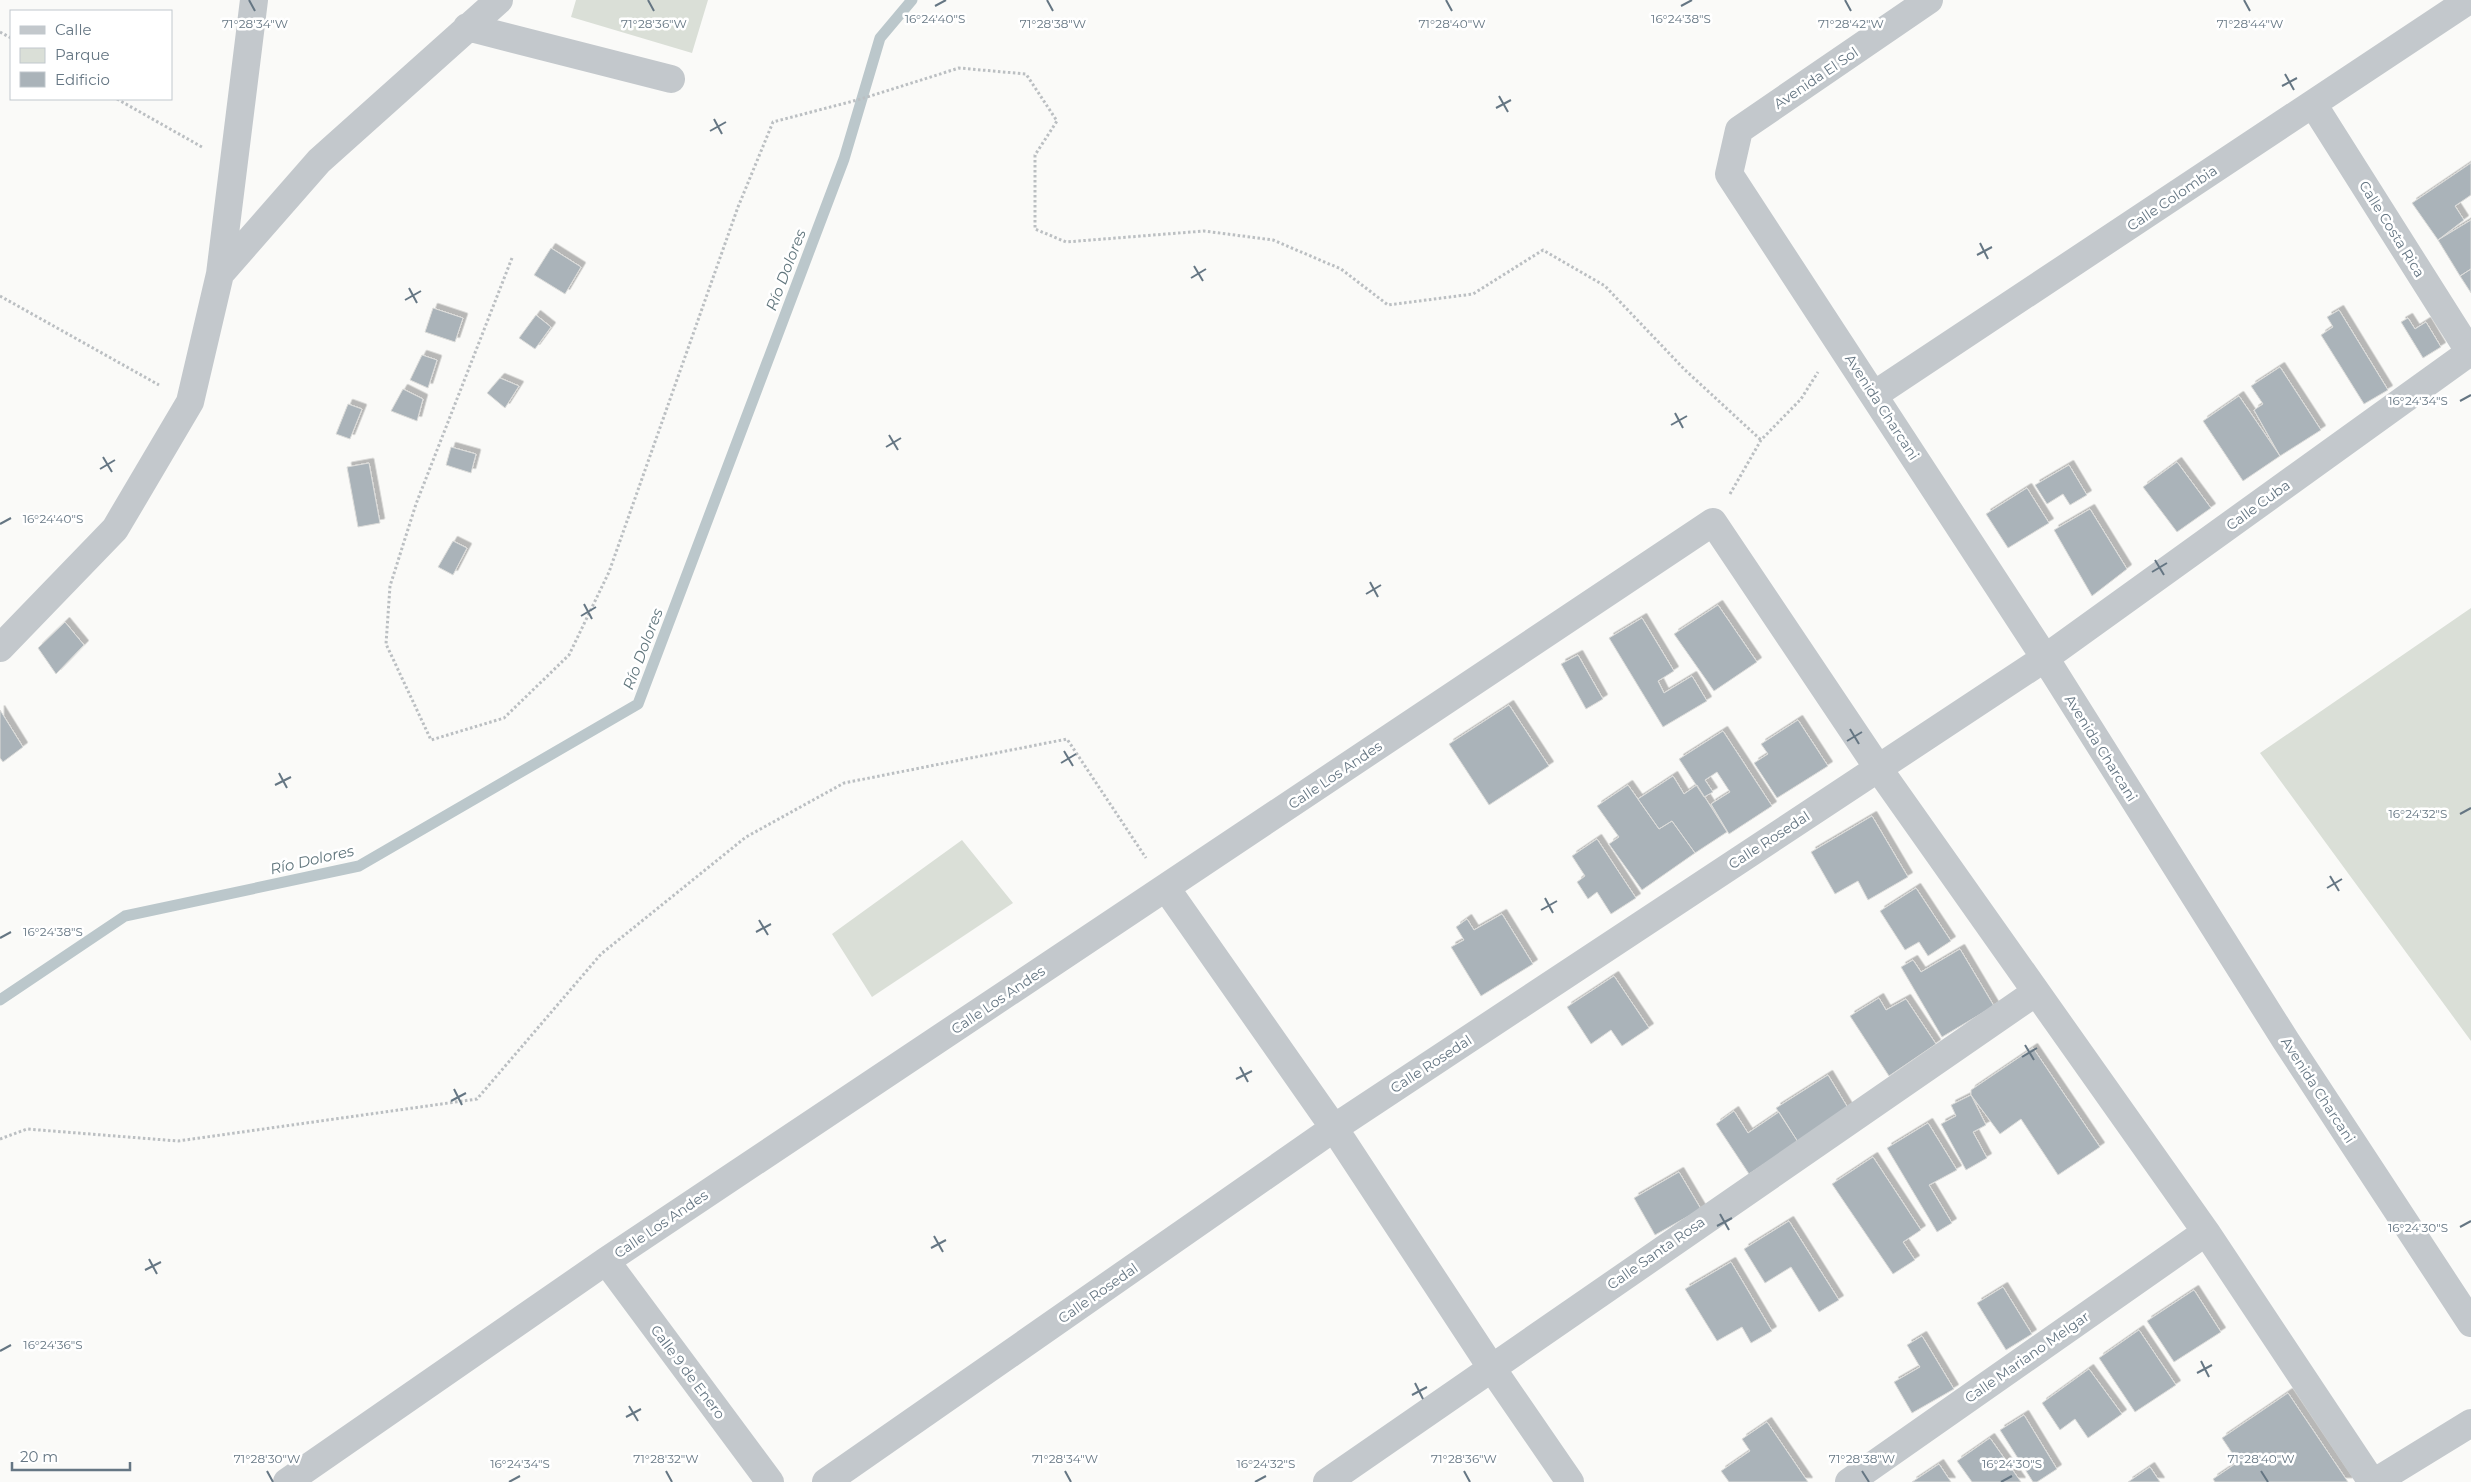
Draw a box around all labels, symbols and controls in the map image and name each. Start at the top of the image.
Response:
legend [10,10,172,100]
text: 16°24'40"S [905,11,965,26]
text: 16°24'38"S [1651,11,1711,26]
text: 71°28'34"W [222,16,288,31]
text: 71°28'36"W [621,16,687,31]
text: 71°28'38"W [1020,16,1086,31]
text: 71°28'40"W [1418,16,1486,31]
text: 71°28'42"W [1818,16,1884,31]
text: 71°28'44"W [2217,16,2283,31]
text: Calle [55,20,92,39]
street label: Avenida El Sol [1770,43,1862,113]
text: Parque [55,45,110,64]
text: Edificio [55,70,110,89]
street label: Calle Colombia [2123,161,2221,235]
street label: Calle Costa Rica [2355,177,2429,281]
water label: Río Dolores [761,226,810,313]
street label: Avenida Charcani [1841,351,1923,463]
text: 16°24'34"S [2388,393,2448,408]
street label: Calle Cuba [2223,476,2293,534]
text: 16°24'40"S [23,511,83,526]
water label: Río Dolores [618,605,667,692]
street label: Avenida Charcani [2061,691,2141,805]
street label: Calle Los Andes [1285,737,1386,813]
text: 16°24'32"S [2389,806,2447,821]
street label: Calle Rosedal [1725,807,1813,873]
water label: Río Dolores [268,840,356,878]
text: 16°24'38"S [23,924,83,939]
street label: Calle Los Andes [948,962,1049,1038]
street label: Calle Rosedal [1387,1031,1475,1097]
street label: Avenida Charcani [2277,1034,2359,1146]
street label: Calle Los Andes [611,1186,712,1262]
street label: Calle Santa Rosa [1604,1213,1708,1293]
text: 16°24'30"S [2388,1220,2448,1235]
street label: Calle Rosedal [1055,1259,1141,1327]
street label: Calle Mariano Melgar [1961,1307,2093,1407]
street label: Calle 9 de Enero [647,1321,729,1423]
text: 16°24'36"S [23,1337,83,1352]
scale bar [12,1440,130,1472]
text: 20 m [20,1447,58,1466]
text: 71°28'30"W [234,1451,300,1466]
text: 71°28'32"W [633,1451,699,1466]
text: 71°28'34"W [1032,1451,1098,1466]
text: 71°28'36"W [1431,1451,1497,1466]
text: 71°28'38"W [1829,1451,1895,1466]
text: 71°28'40"W [2227,1451,2295,1466]
text: 16°24'34"S [490,1456,550,1471]
text: 16°24'32"S [1237,1456,1295,1471]
text: 16°24'30"S [1982,1456,2042,1471]

